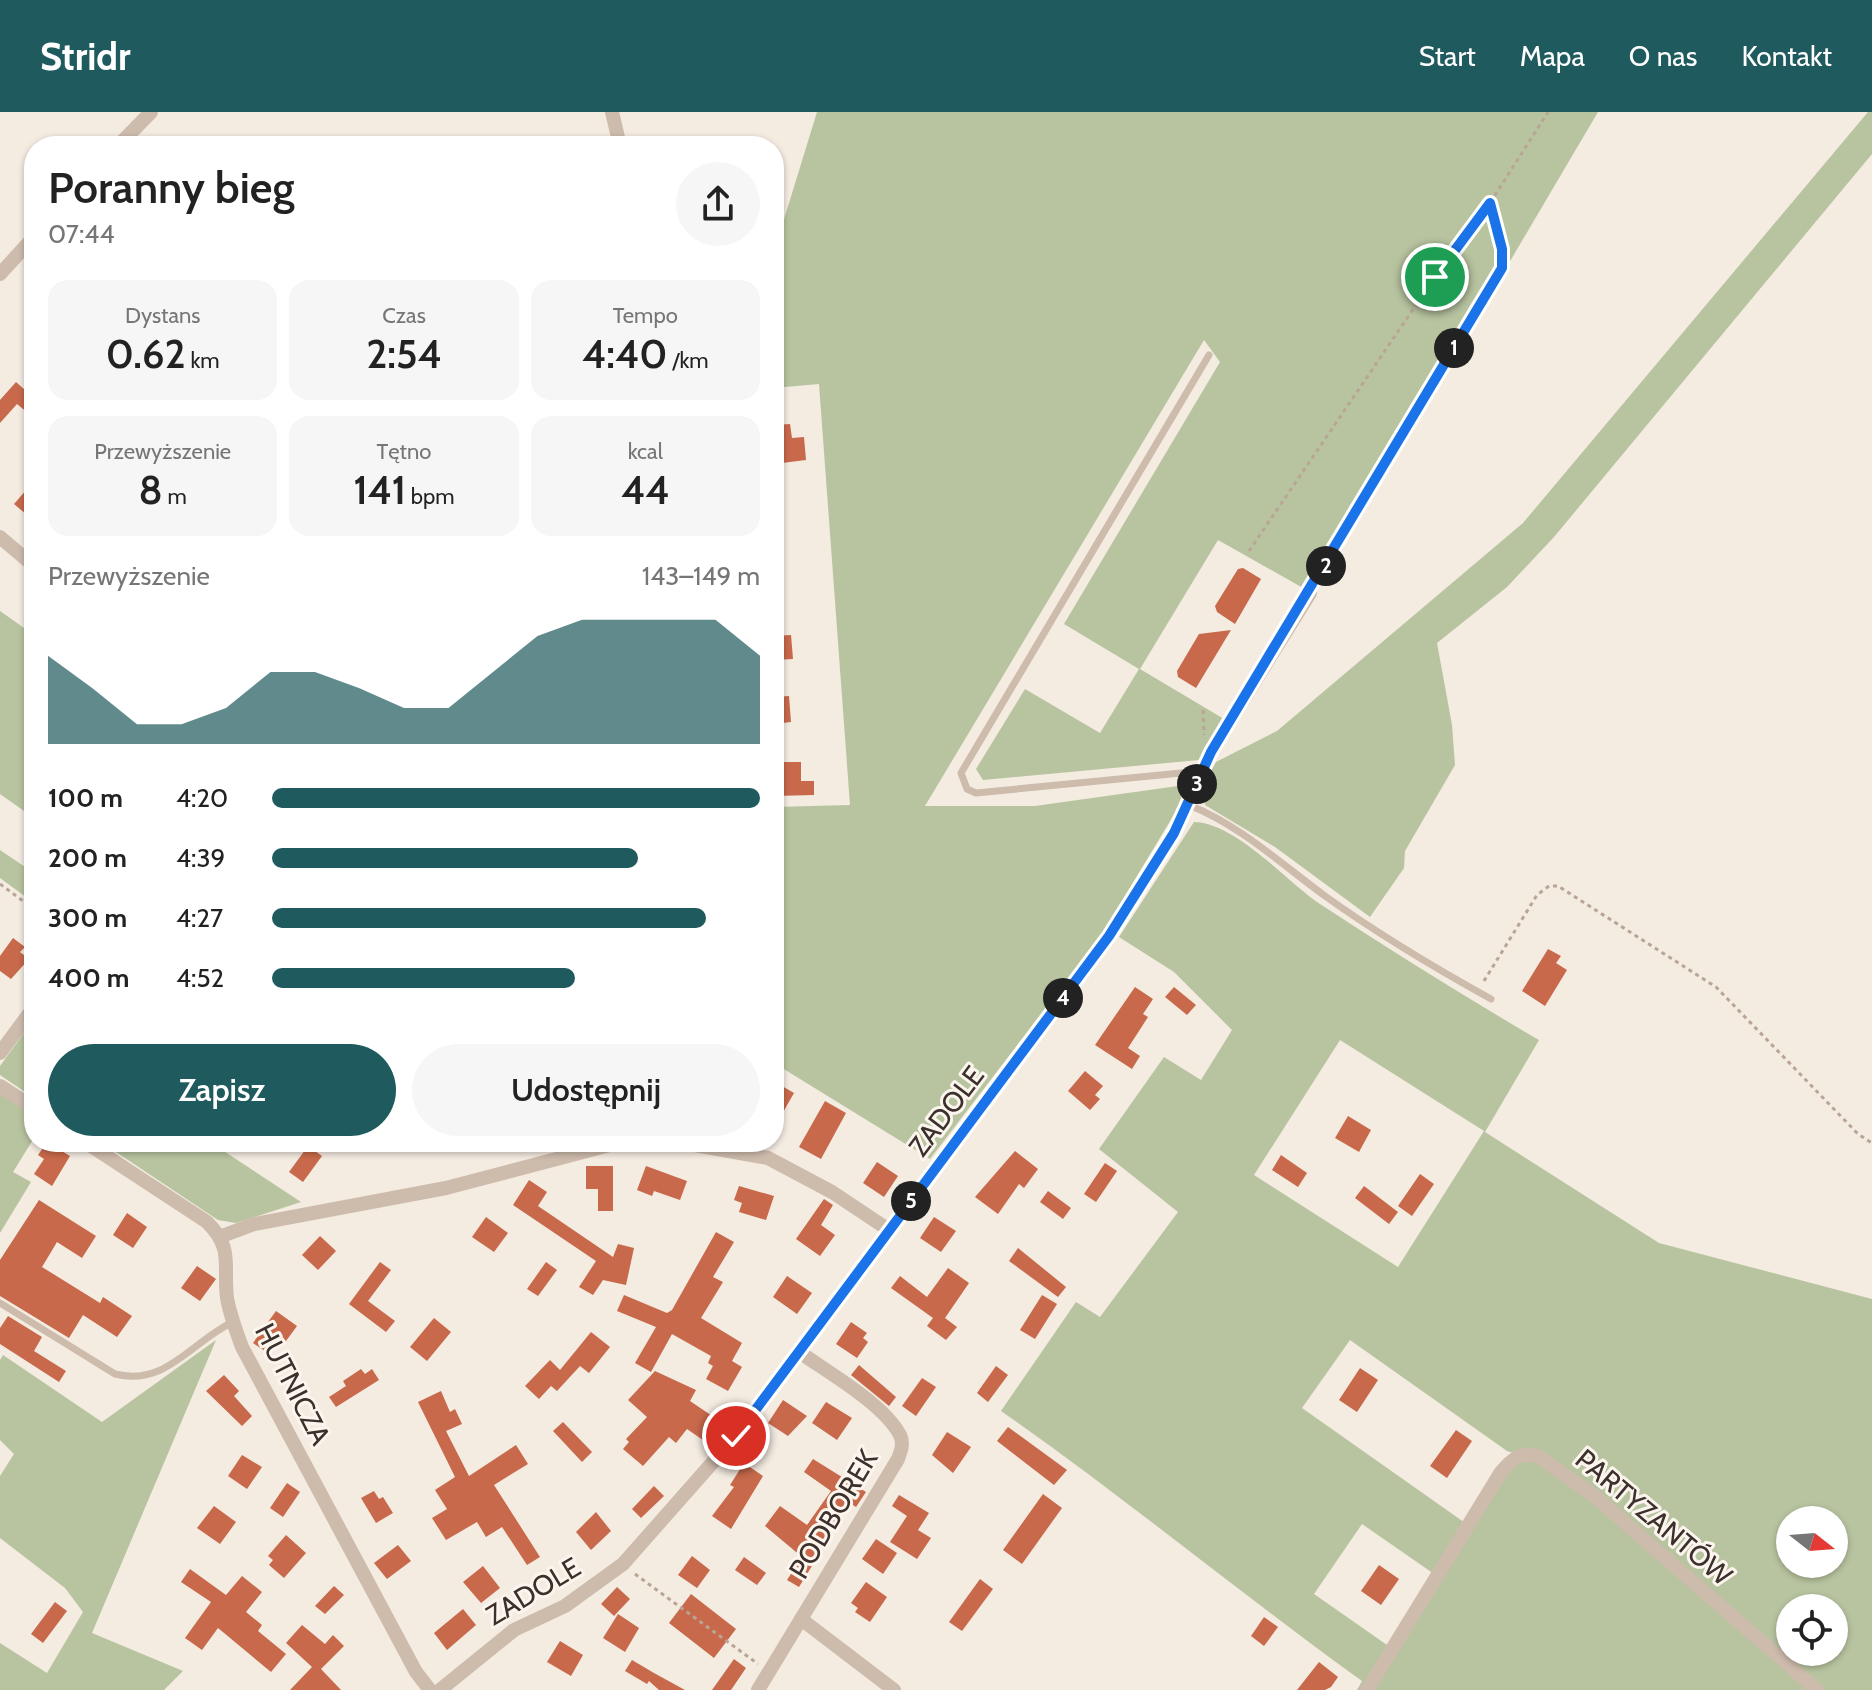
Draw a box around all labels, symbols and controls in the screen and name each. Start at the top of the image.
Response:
text: Stridr [40,33,131,80]
text: Start [1419,39,1476,73]
text: Mapa [1520,39,1585,73]
text: O nas [1629,39,1697,73]
text: Kontakt [1741,39,1832,73]
text: Poranny bieg [48,161,294,214]
button: share [676,162,760,246]
text: 07:44 [48,218,114,250]
pin [1401,243,1469,311]
icon: arrive [1413,255,1457,299]
text: Dystans [125,302,200,329]
text: Czas [382,302,426,329]
text: Tempo [613,302,678,329]
pin: 1 [1434,328,1474,368]
text: 0.62 [106,329,186,378]
text: 2:54 [366,329,442,378]
text: 4:40 [582,329,667,378]
text: 1 [1450,334,1458,361]
text: km [186,347,220,374]
text: /km [667,347,709,374]
text: Przewyższenie [94,438,231,465]
text: Tętno [377,438,431,465]
text: kcal [628,438,663,465]
text: 8 [138,465,163,514]
text: 141 [353,465,406,514]
text: 44 [621,465,670,514]
text: m [163,483,187,510]
text: bpm [406,483,455,510]
pin: 2 [1306,546,1346,586]
text: 2 [1320,552,1332,579]
text: Przewyższenie [48,560,210,592]
text: 143–149 m [642,560,760,592]
pin: 3 [1177,764,1217,804]
text: 3 [1191,770,1203,797]
text: 100 m [48,782,123,814]
text: 4:20 [176,782,228,814]
text: 200 m [48,842,127,874]
text: 4:39 [176,842,225,874]
text: 300 m [48,902,127,934]
text: 4:27 [176,902,223,934]
text: 400 m [48,962,129,994]
text: 4:52 [176,962,224,994]
pin: 4 [1043,978,1083,1018]
text: 4 [1056,984,1070,1011]
button: Zapisz [48,1044,396,1136]
button: Udostępnij [412,1044,760,1136]
street label: ZADOLE [901,1059,991,1163]
pin: 5 [891,1181,931,1221]
text: 5 [905,1187,917,1214]
street label: HUTNICZA [248,1318,338,1451]
pin [702,1402,770,1470]
icon: check [714,1414,758,1458]
street label: PARTYZANTÓW [1569,1442,1740,1593]
street label: PODBOREK [781,1443,885,1585]
north arrow [1776,1506,1848,1578]
map controls [1776,1506,1848,1666]
street label: ZADOLE [480,1550,586,1632]
button: locate [1776,1594,1848,1666]

